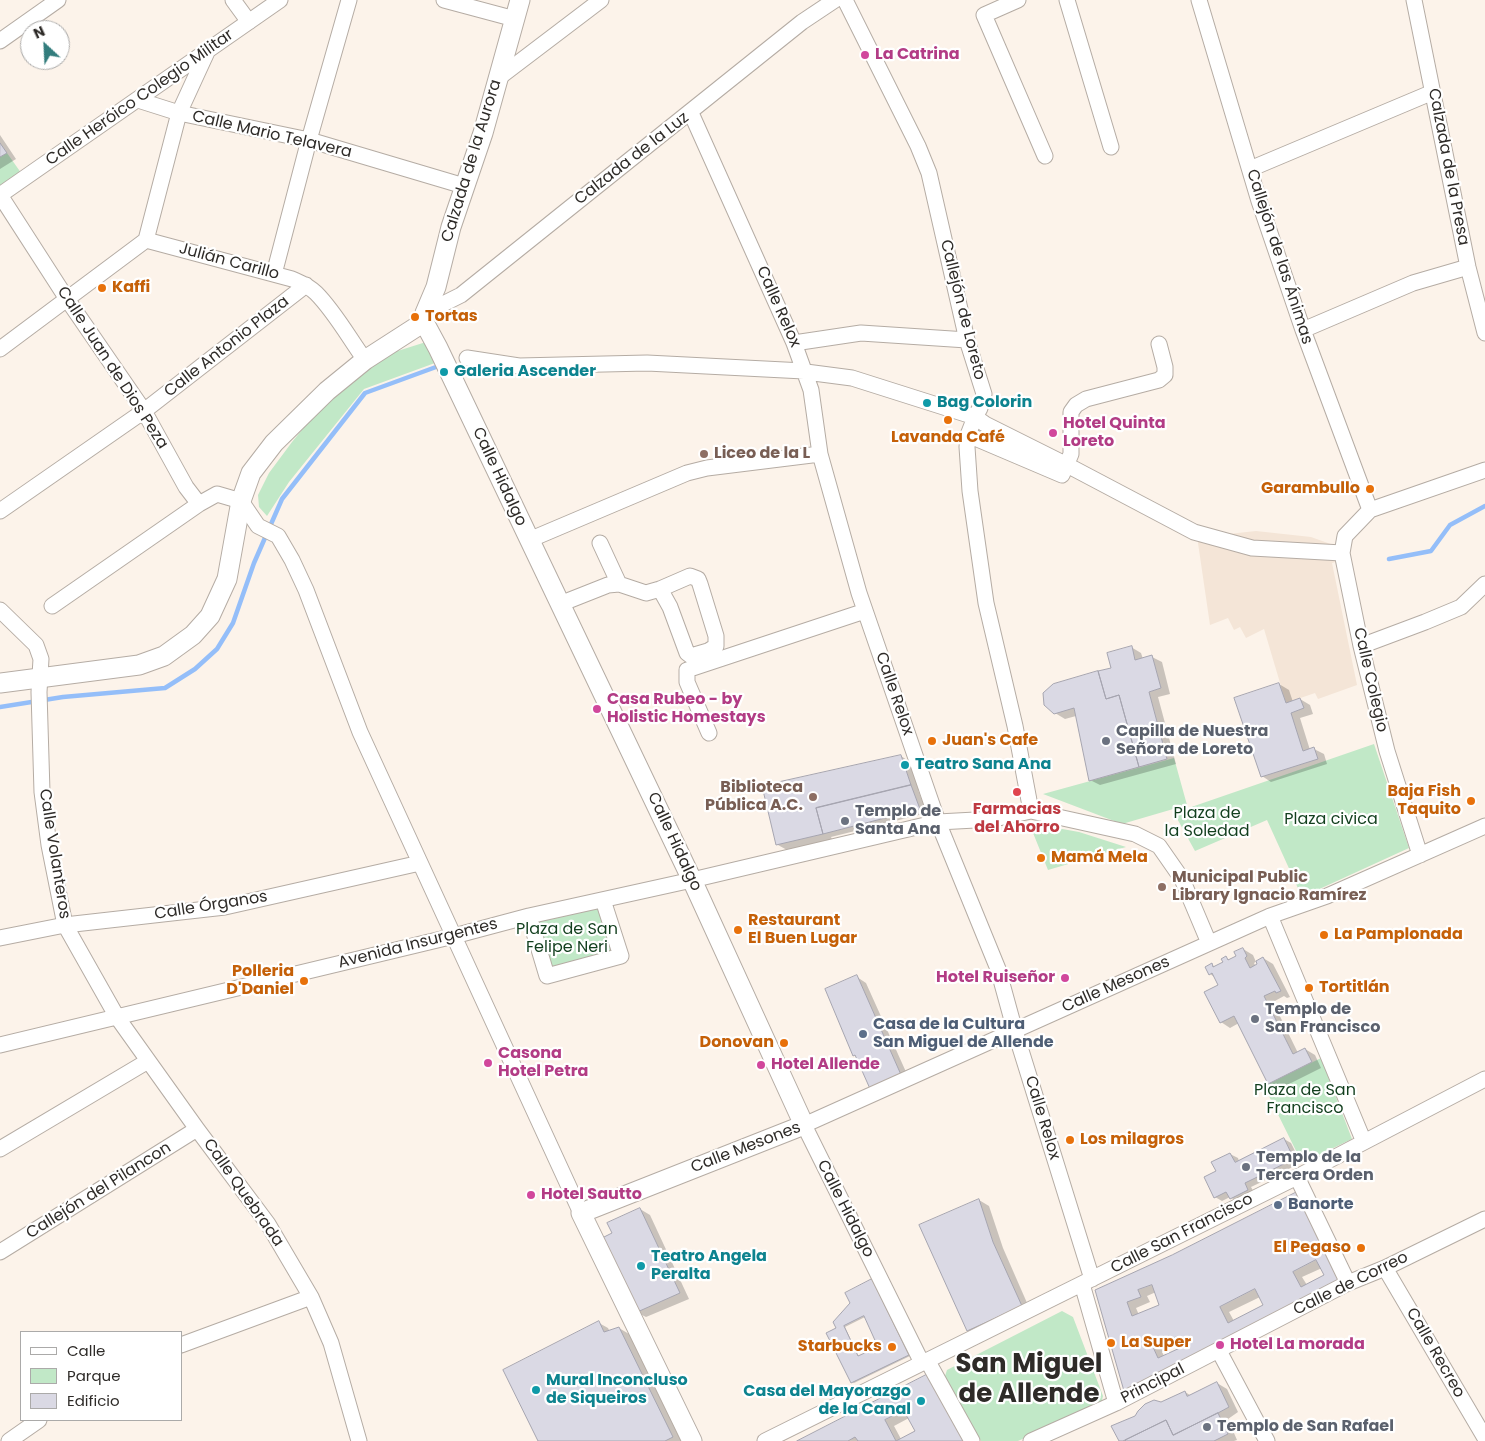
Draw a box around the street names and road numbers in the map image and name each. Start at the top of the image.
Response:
street label: Calle Heróico Colegio Militar [43,26,237,170]
street label: Calzada de la Aurora [438,77,506,245]
street label: Calzada de la Presa [1423,87,1473,247]
street label: Calle Mario Telavera [190,107,354,163]
street label: Calzada de la Luz [571,108,693,210]
street label: Callejón de las Ánimas [1242,167,1316,347]
street label: Callejón de Loreto [935,238,989,382]
street label: Julián Carillo [177,239,281,285]
street label: Calle Relox [752,263,804,351]
street label: Calle Juan de Dios Peza [52,283,172,453]
street label: Calle Antonio Plaza [161,292,293,402]
street label: Calle Hidalgo [468,425,530,529]
street label: Calle Colegio [1349,626,1391,734]
street label: Calle Relox [871,650,917,738]
street label: Calle Volanteros [34,788,74,920]
street label: Calle Hidalgo [643,790,705,894]
street label: Calle Órganos [153,888,269,924]
street label: Avenida Insurgentes [336,915,500,973]
street label: Calle Mesones [1059,953,1173,1017]
street label: Calle Relox [1020,1074,1064,1162]
street label: Calle Mesones [688,1118,804,1178]
street label: Calle Quebrada [199,1135,287,1251]
street label: Callejón del Pilancon [23,1139,175,1243]
street label: Calle Hidalgo [812,1157,878,1261]
street label: Calle San Francisco [1108,1190,1256,1278]
street label: Calle de Correo [1291,1248,1411,1320]
street label: Calle Recreo [1402,1305,1468,1401]
street label: Principal [1118,1360,1188,1408]

